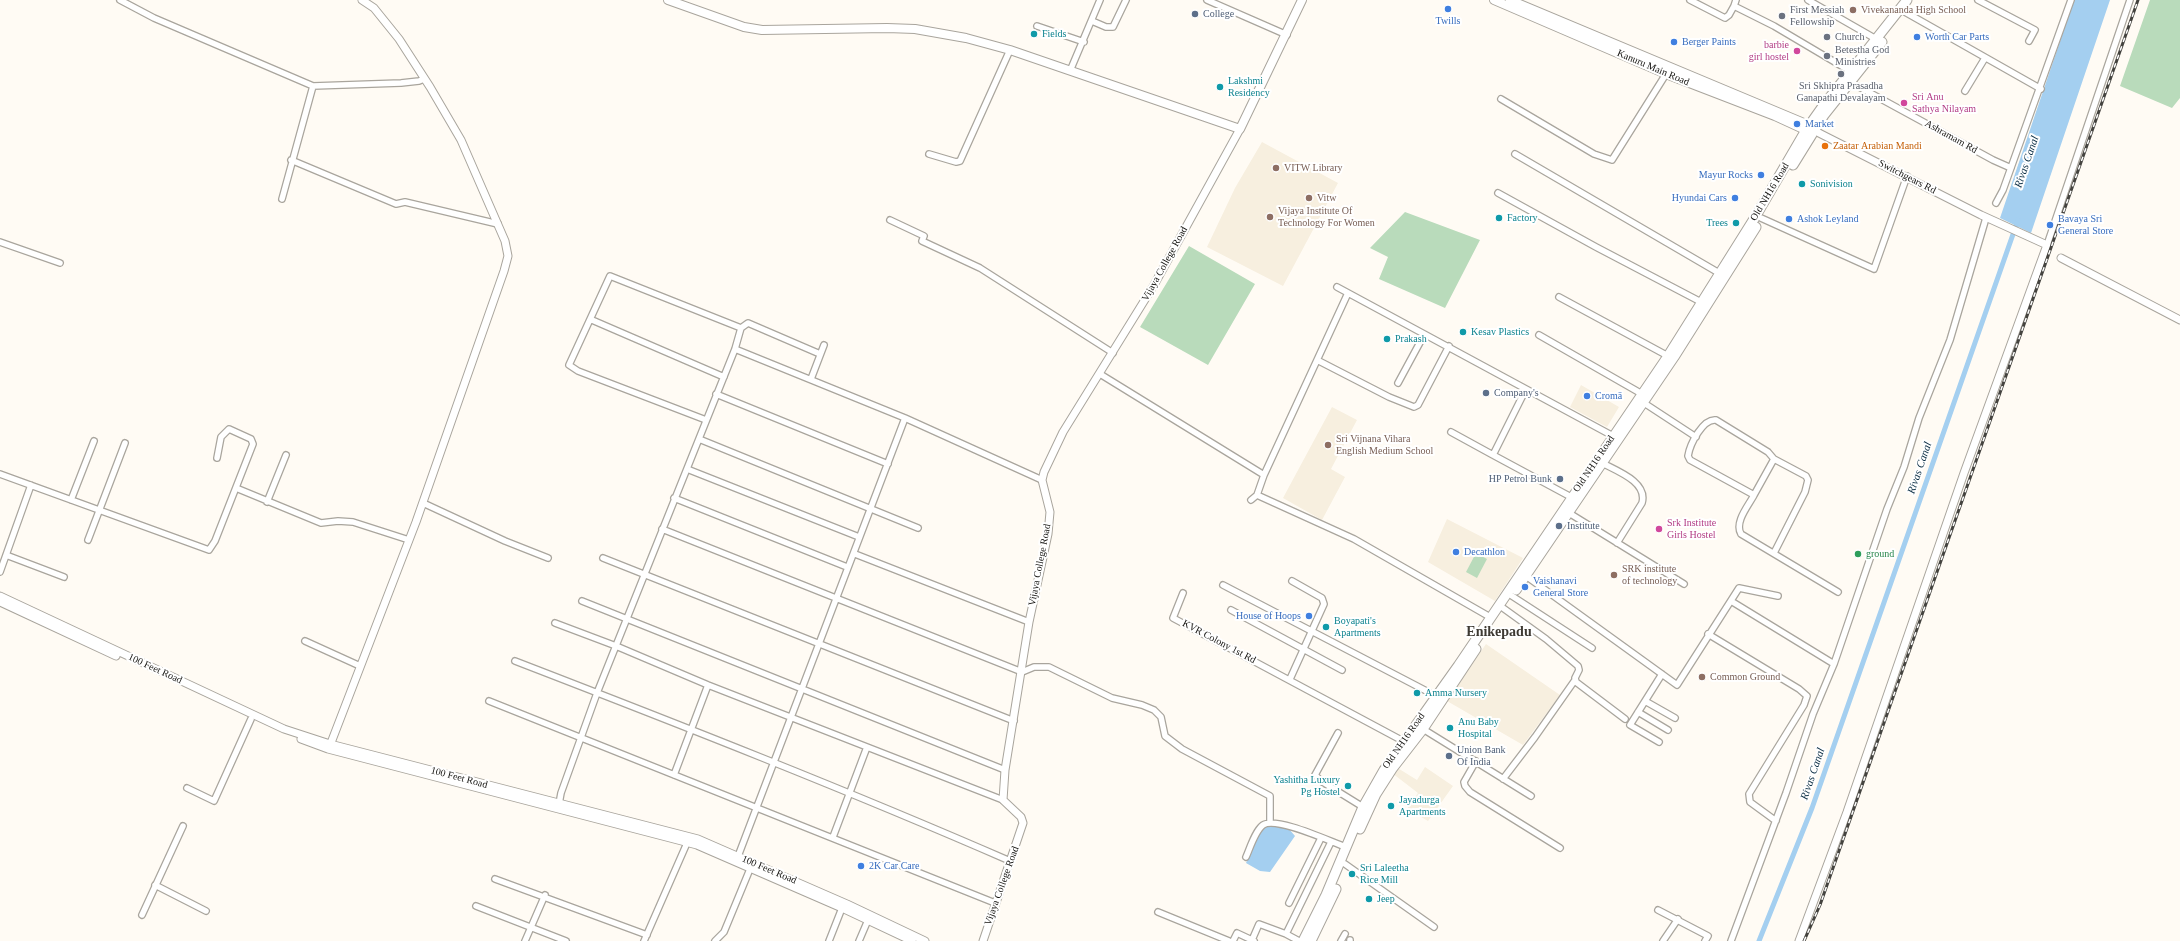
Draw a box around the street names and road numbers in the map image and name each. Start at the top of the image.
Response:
street label: Kanuru Main Road [1615,47,1691,89]
street label: Ashramam Rd [1923,118,1979,156]
street label: Switchgears Rd [1876,157,1938,197]
street label: Old NH16 Road [1748,161,1792,223]
street label: Vijaya College Road [1140,225,1190,303]
street label: Old NH16 Road [1571,433,1617,495]
street label: Vijaya College Road [1026,523,1054,607]
street label: KVR Colony 1st Rd [1180,618,1258,666]
street label: 100 Feet Road [126,651,184,687]
street label: Old NH16 Road [1380,711,1428,771]
street label: 100 Feet Road [429,765,489,791]
street label: Vijaya College Road [982,845,1022,927]
street label: 100 Feet Road [740,853,798,887]

